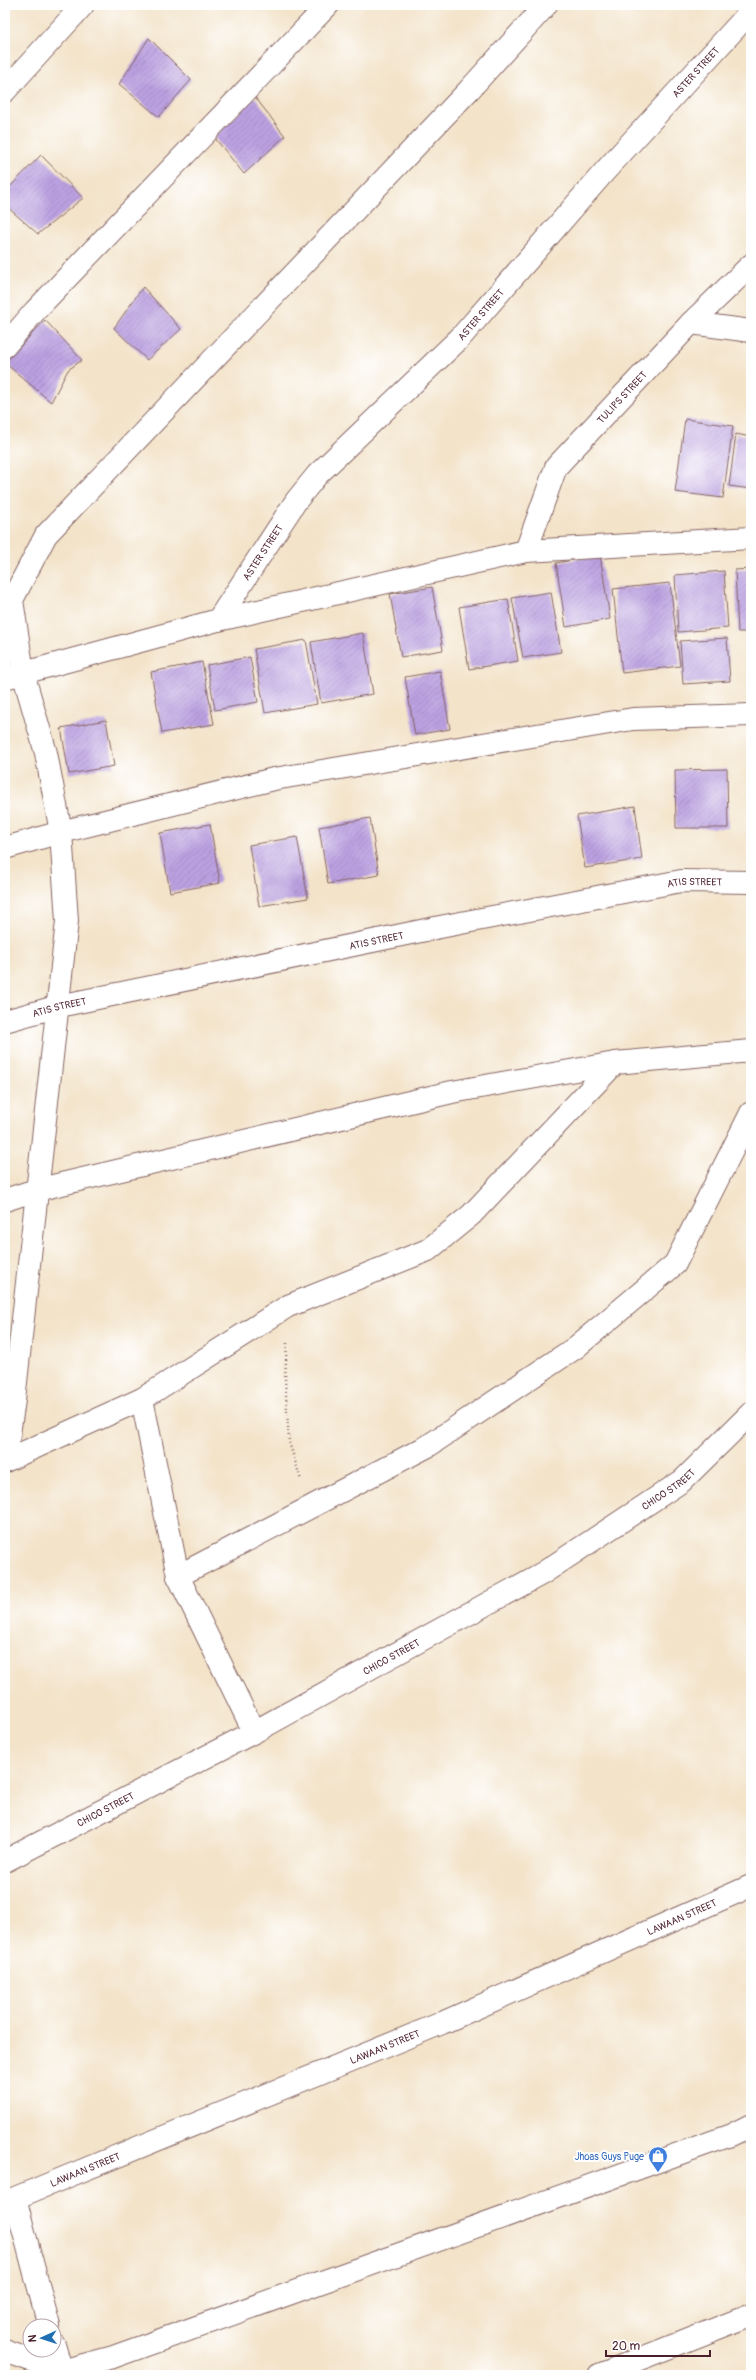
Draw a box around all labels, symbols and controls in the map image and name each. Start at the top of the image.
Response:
street label: ASTER STREET [670,45,723,100]
street label: ASTER STREET [456,287,507,343]
street label: TULIPS STREET [595,369,650,426]
street label: ASTER STREET [241,522,286,583]
street label: ATIS STREET [666,876,723,891]
street label: ATIS STREET [348,930,405,953]
street label: ATIS STREET [31,995,88,1020]
street label: CHICO STREET [640,1466,698,1513]
street label: CHICO STREET [361,1637,422,1678]
street label: CHICO STREET [75,1790,137,1830]
street label: LAWAAN STREET [645,1897,719,1938]
street label: LAWAAN STREET [348,2028,422,2067]
shop icon: Jhoas Guys Puge [647,2145,669,2173]
street label: LAWAAN STREET [49,2150,122,2190]
place label: Jhoas Guys Puge [575,2151,644,2163]
north arrow [22,2318,62,2358]
scale bar [606,2332,710,2358]
text: N [26,2334,39,2343]
text: 20 m [612,2339,641,2354]

